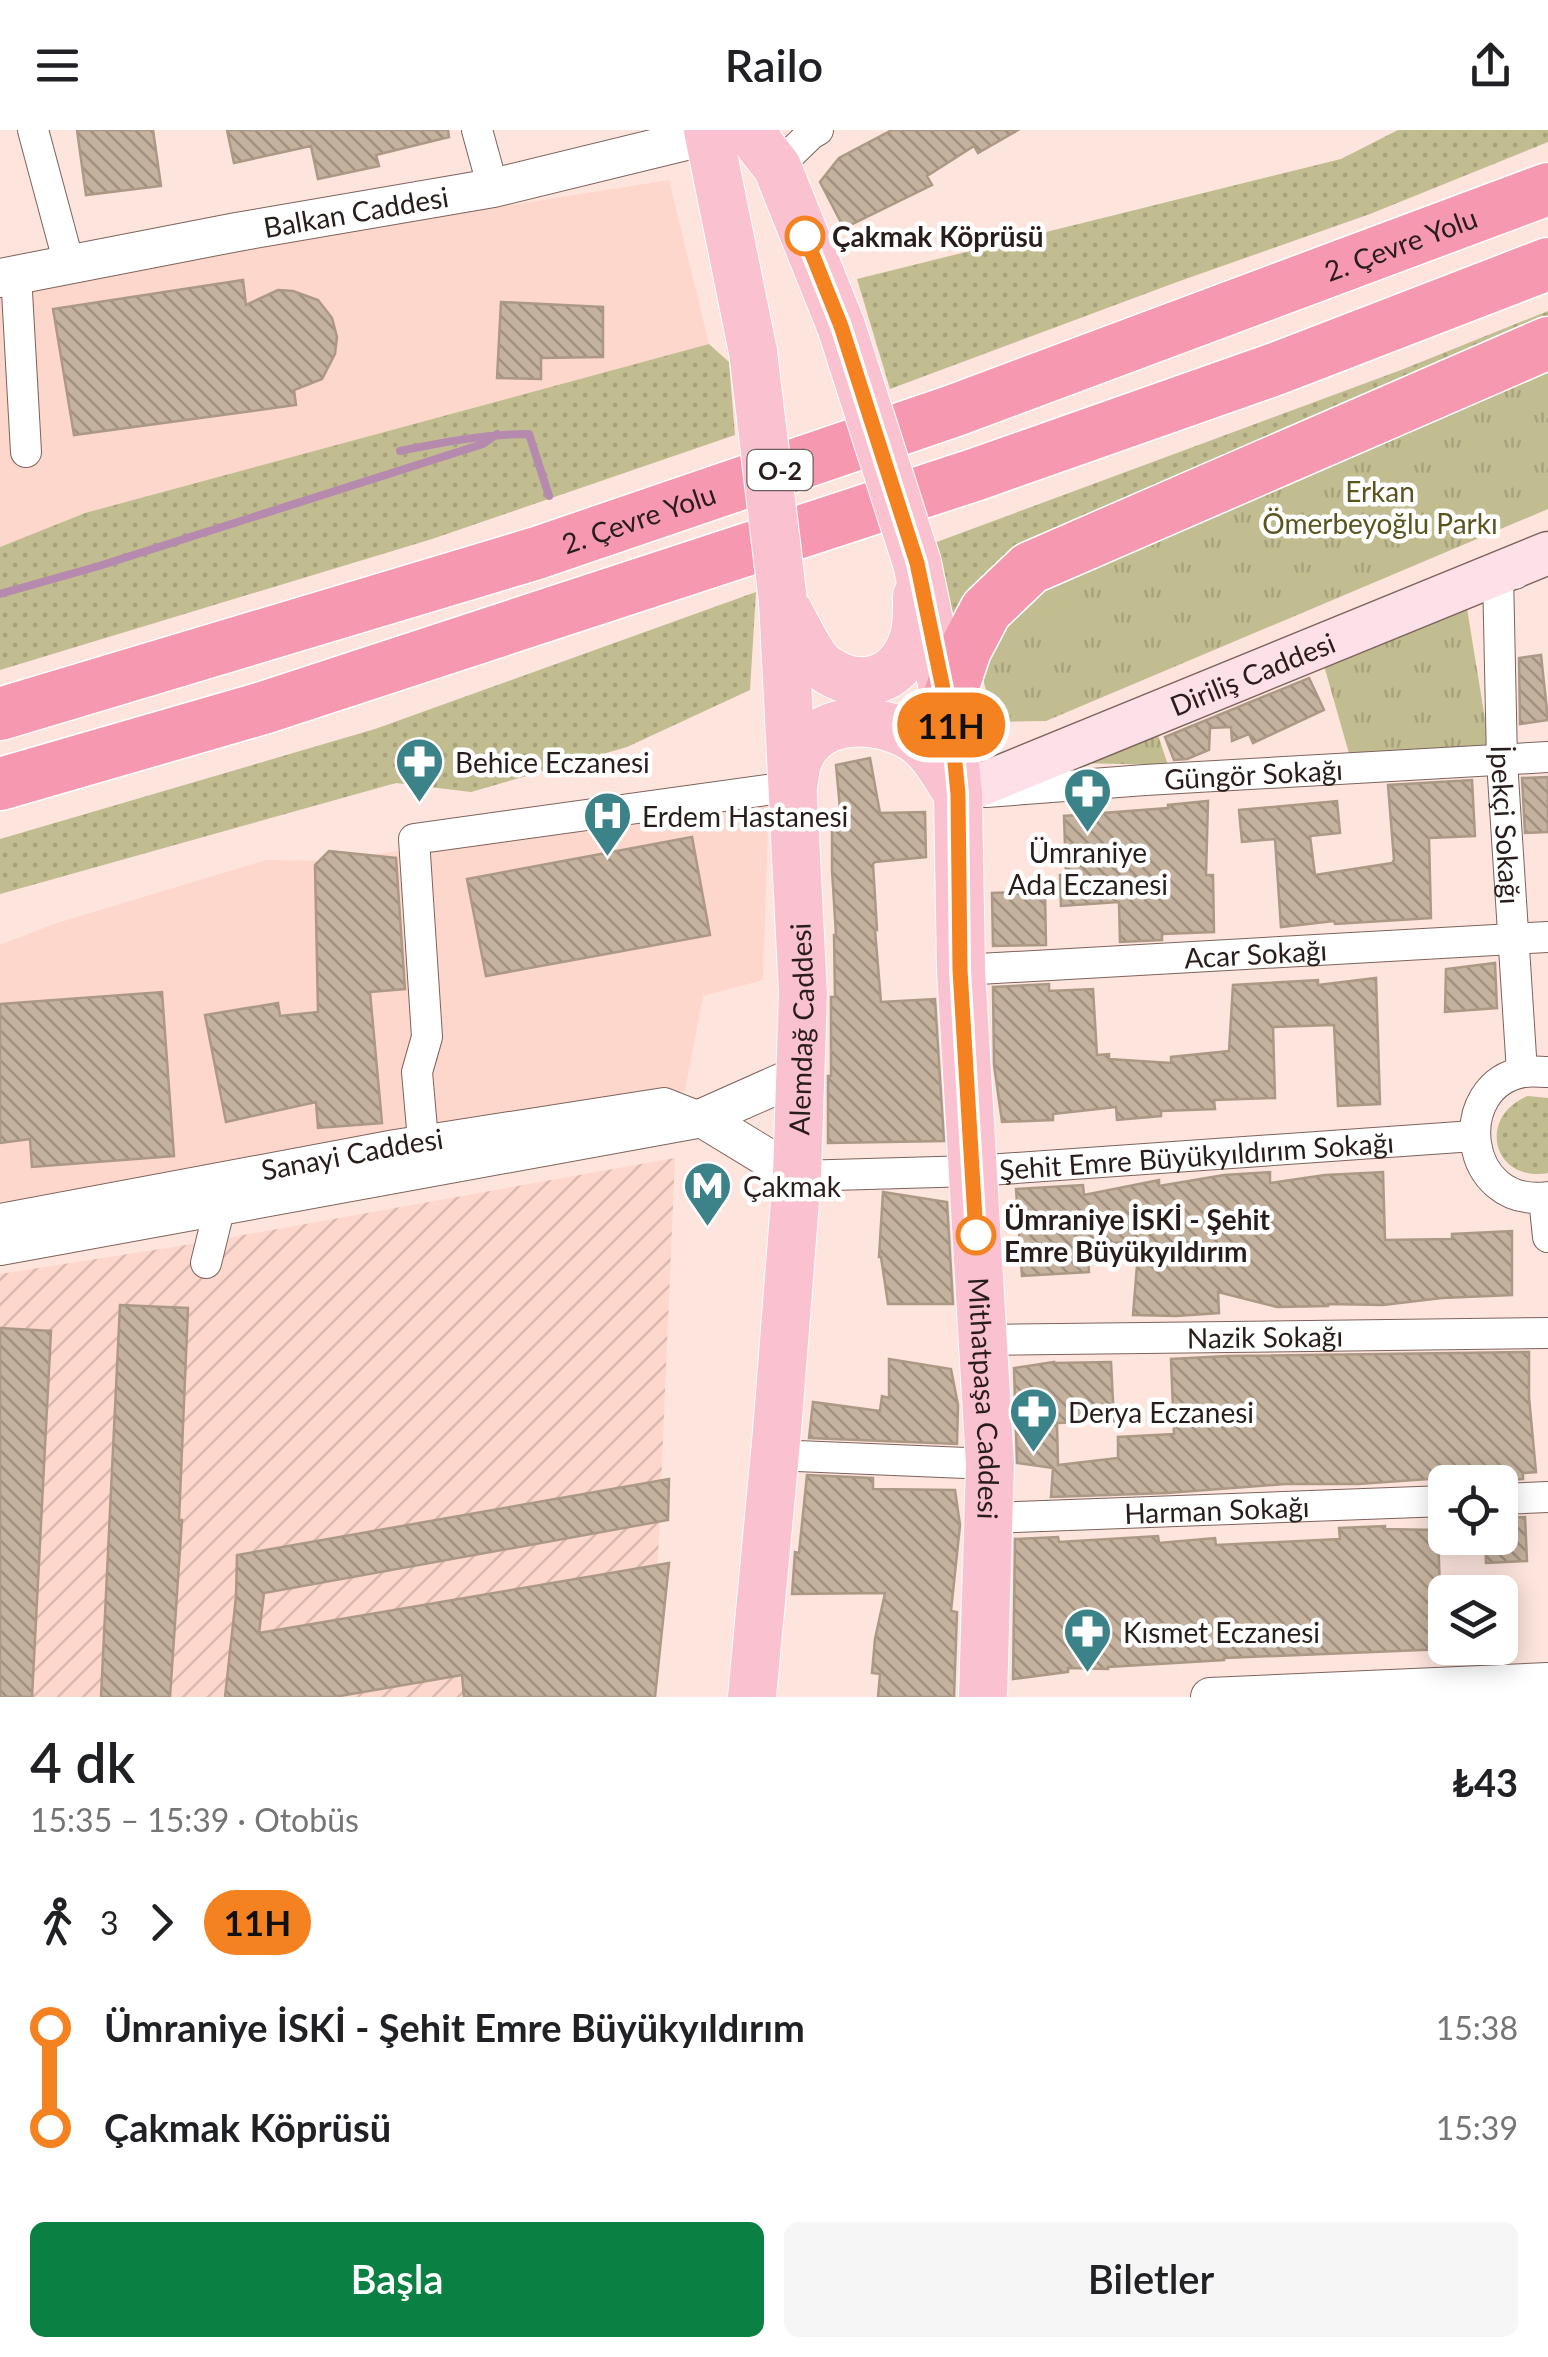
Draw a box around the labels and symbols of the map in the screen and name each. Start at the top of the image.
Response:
street label: Balkan Caddesi [261,179,451,244]
street label: 2. Çevre Yolu [1320,200,1482,288]
marker: Çakmak Köprüsü [786,217,824,255]
place label: Çakmak Köprüsü [832,219,1044,253]
road number: O-2 [748,450,812,490]
park label: Erkan Ömerbeyoğlu Parkı [1262,474,1498,540]
street label: 2. Çevre Yolu [557,476,720,560]
street label: Diriliş Caddesi [1165,625,1340,723]
line badge: 11H [894,692,1008,758]
pharmacy icon: Behice Eczanesi [394,736,446,804]
place label: Behice Eczanesi [455,745,650,779]
street label: İpekçi Sokağı [1485,745,1528,905]
street label: Güngör Sokağı [1163,752,1344,796]
pharmacy icon: Ümraniye Ada Eczanesi [1062,766,1114,834]
hospital icon: Erdem Hastanesi [581,790,633,858]
place label: Erdem Hastanesi [642,799,848,833]
place label: Ümraniye Ada Eczanesi [1008,835,1168,901]
street label: Alemdağ Caddesi [781,922,820,1136]
street label: Acar Sokağı [1183,932,1328,974]
street label: Sanayi Caddesi [258,1121,445,1187]
street label: Şehit Emre Büyükyıldırım Sokağı [998,1125,1395,1186]
metro station icon: Çakmak [682,1160,734,1228]
place label: Çakmak [743,1169,842,1203]
place label: Ümraniye İSKİ - Şehit Emre Büyükyıldırım [1004,1202,1271,1268]
marker: Ümraniye İSKİ - Şehit Emre Büyükyıldırım [957,1216,995,1254]
street label: Mithatpaşa Caddesi [962,1276,1007,1520]
street label: Nazik Sokağı [1187,1319,1343,1354]
pharmacy icon: Derya Eczanesi [1007,1386,1059,1454]
place label: Derya Eczanesi [1068,1395,1254,1429]
street label: Harman Sokağı [1124,1489,1310,1530]
pharmacy icon: Kısmet Eczanesi [1062,1606,1114,1674]
place label: Kısmet Eczanesi [1123,1615,1320,1649]

